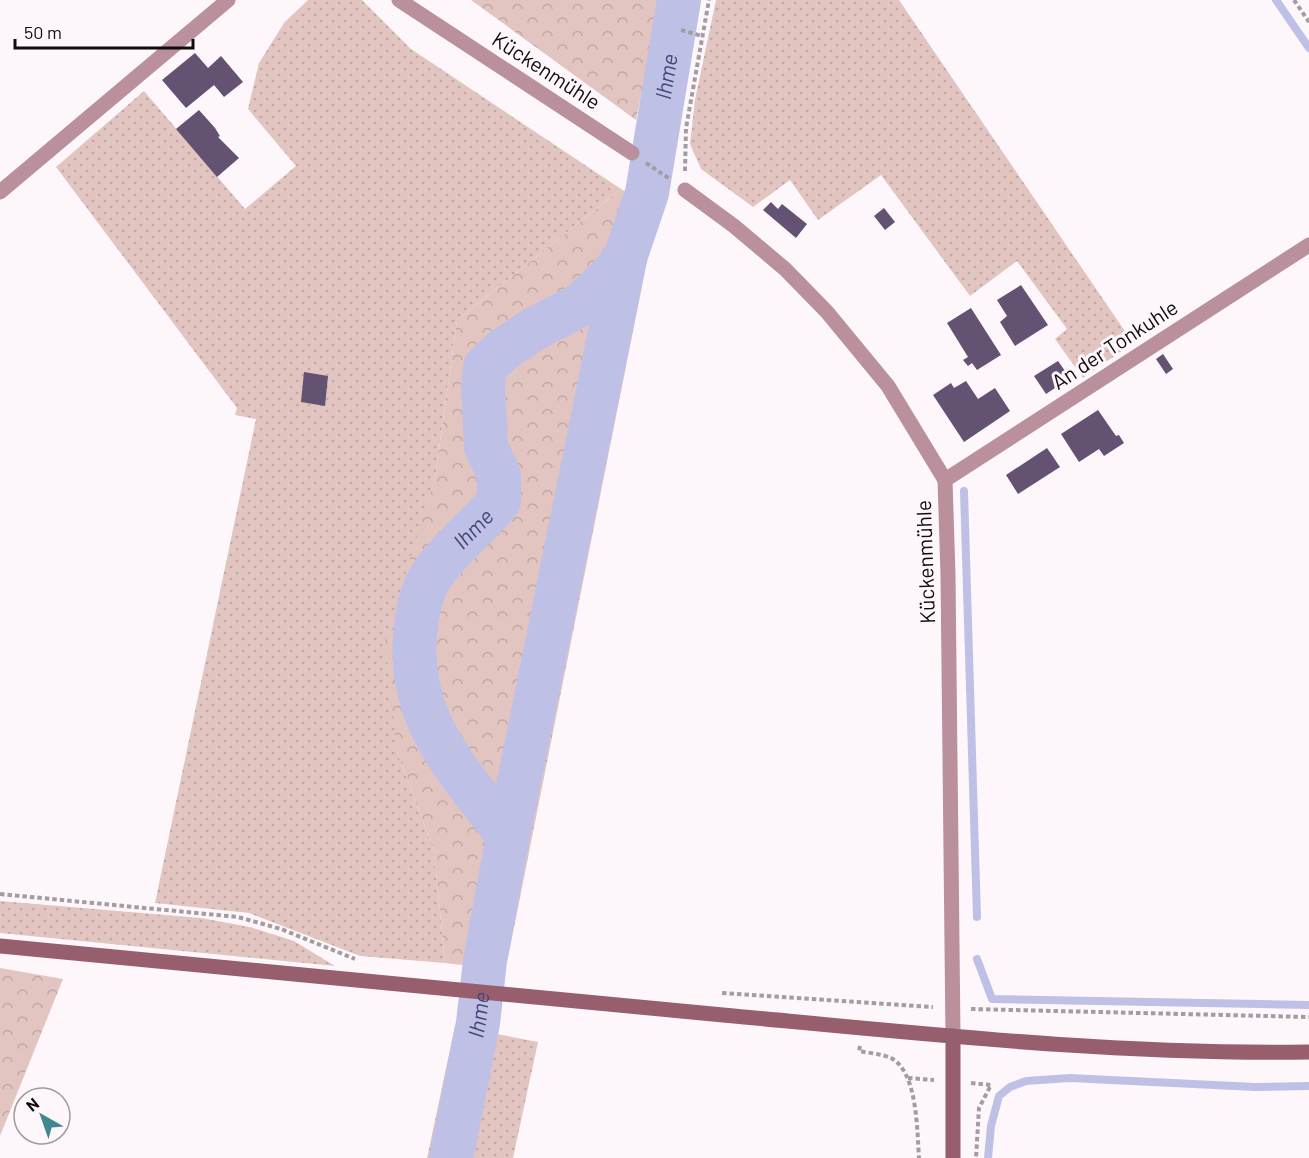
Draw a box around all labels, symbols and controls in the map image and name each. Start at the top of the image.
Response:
scale bar [15,12,194,50]
text: 50 m [24,21,62,43]
street label: Kückenmühle [488,26,606,114]
water label: Ihme [649,52,682,101]
street label: An der Tonkuhle [1047,294,1182,394]
street label: Kückenmühle [910,500,939,624]
water label: Ihme [447,503,498,553]
water label: Ihme [461,990,493,1040]
north arrow [12,1086,72,1146]
text: N [22,1093,42,1115]

